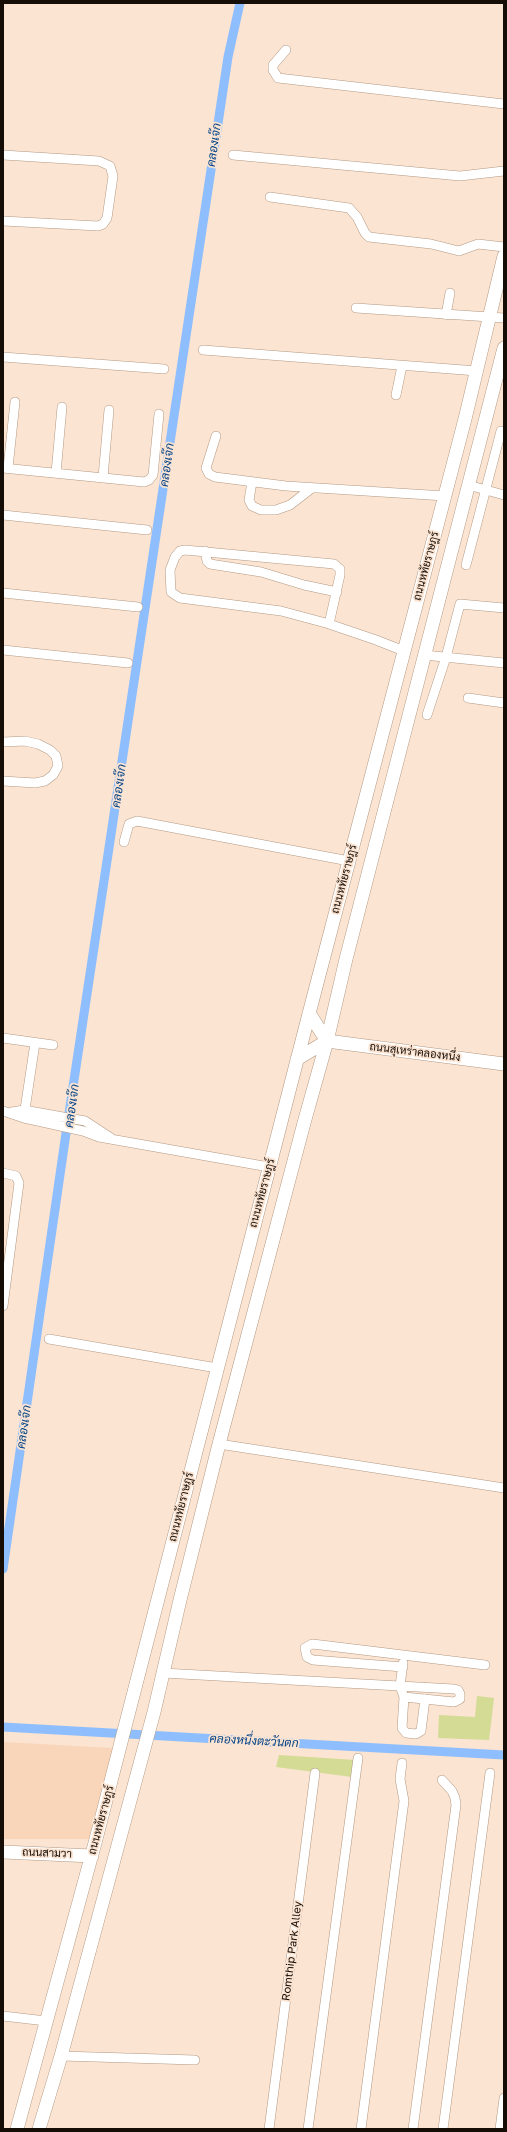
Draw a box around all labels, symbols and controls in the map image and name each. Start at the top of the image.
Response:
water label: คลองเจ๊ก [204,122,224,168]
water label: คลองเจ๊ก [157,442,177,488]
street label: ถนนหทัยราษฎร์ [410,530,442,602]
water label: คลองเจ๊ก [109,763,129,809]
street label: ถนนหทัยราษฎร์ [328,843,360,915]
street label: ถนนสุเหร่าคลองหนึ่ง [369,1040,461,1064]
water label: คลองเจ๊ก [62,1083,82,1129]
street label: ถนนหทัยราษฎร์ [246,1157,278,1229]
water label: คลองเจ๊ก [14,1404,34,1450]
street label: ถนนหทัยราษฎร์ [166,1471,196,1543]
water label: คลองหนึ่งตะวันตก [209,1731,299,1751]
street label: ถนนหทัยราษฎร์ [85,1784,117,1856]
street label: ถนนสามวา [22,1846,72,1860]
street label: Romthip Park Alley [279,1900,305,2002]

